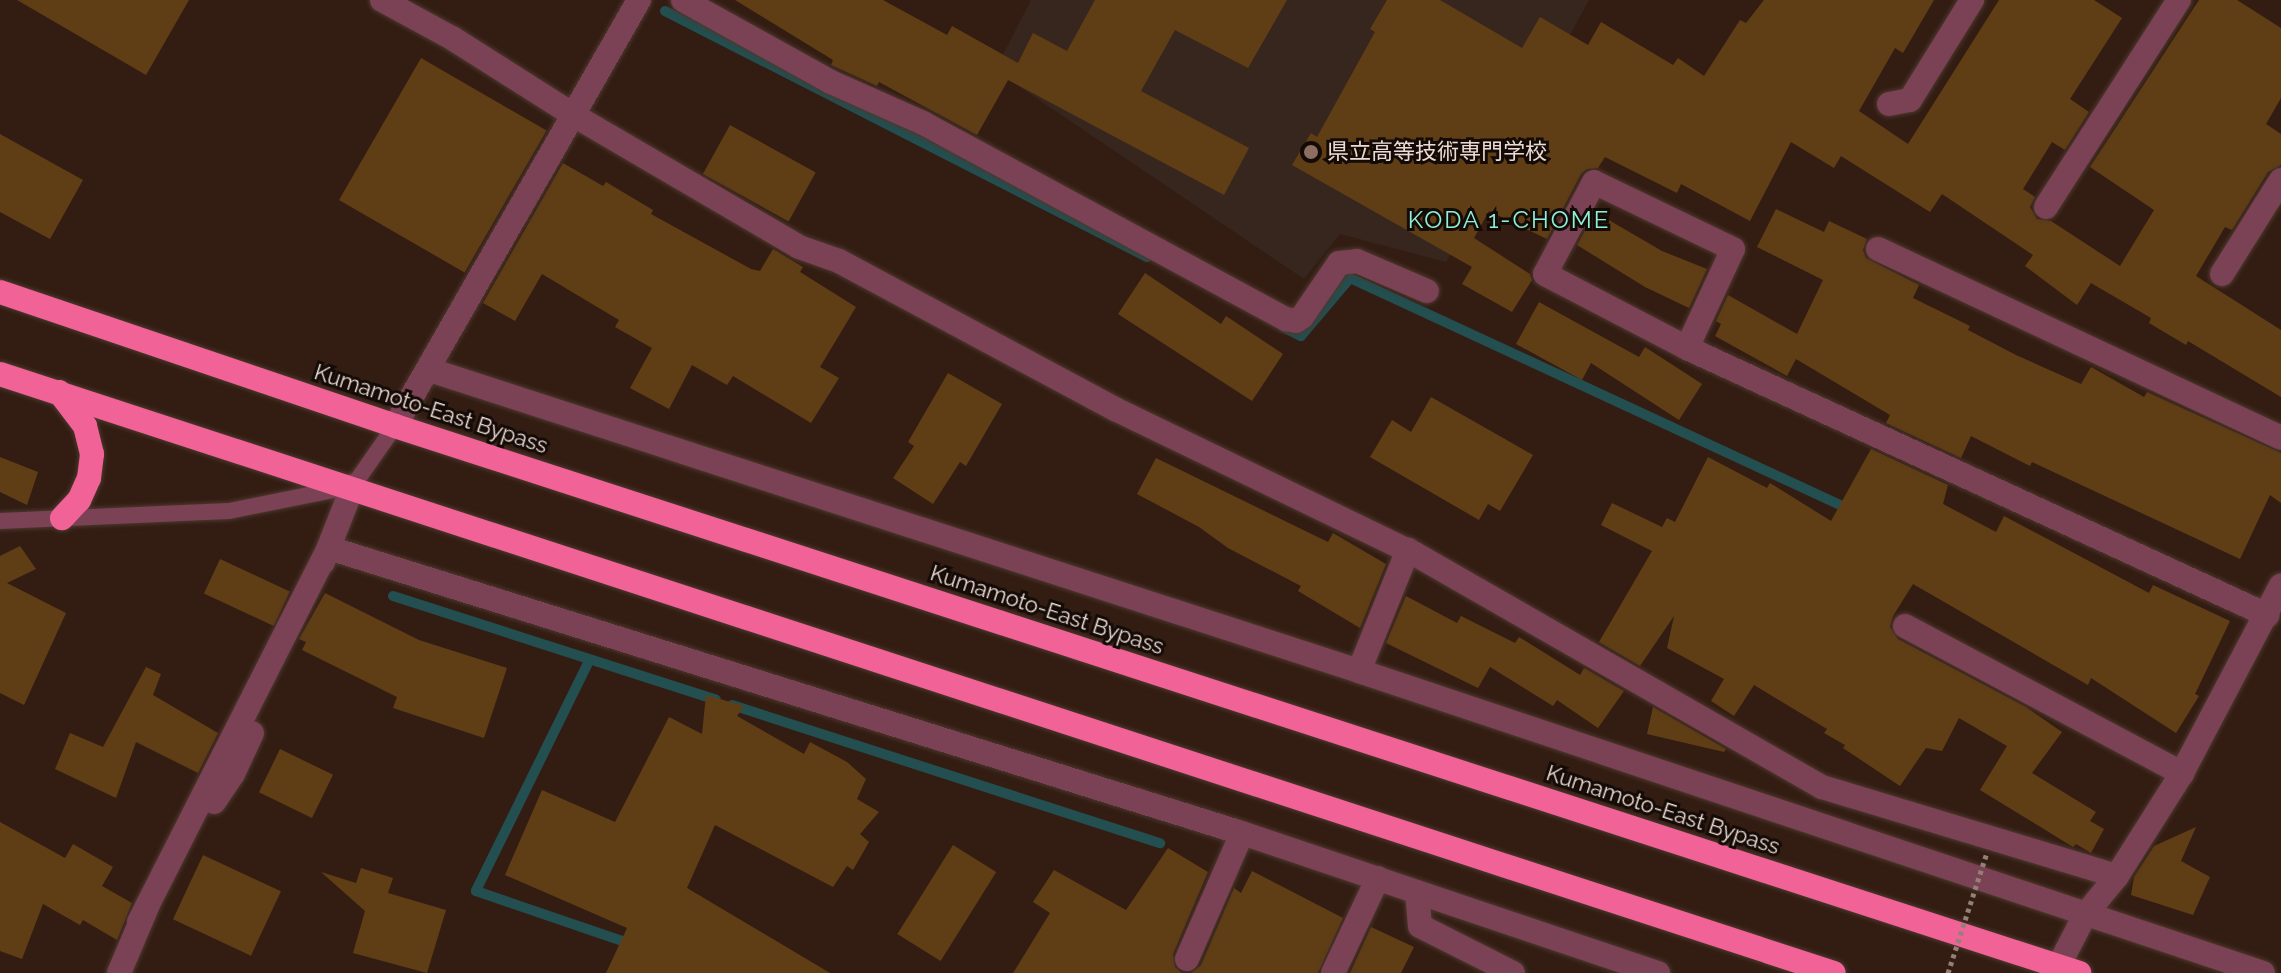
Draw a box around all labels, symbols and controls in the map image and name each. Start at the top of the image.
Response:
place label: 県立高等技術専門学校 [1327,139,1547,165]
marker: 県立高等技術専門学校 [1302,143,1320,161]
district label: KODA 1-CHOME [1407,206,1611,234]
street label: Kumamoto-East Bypass [311,359,551,459]
street label: Kumamoto-East Bypass [927,560,1167,660]
street label: Kumamoto-East Bypass [1543,760,1783,860]

